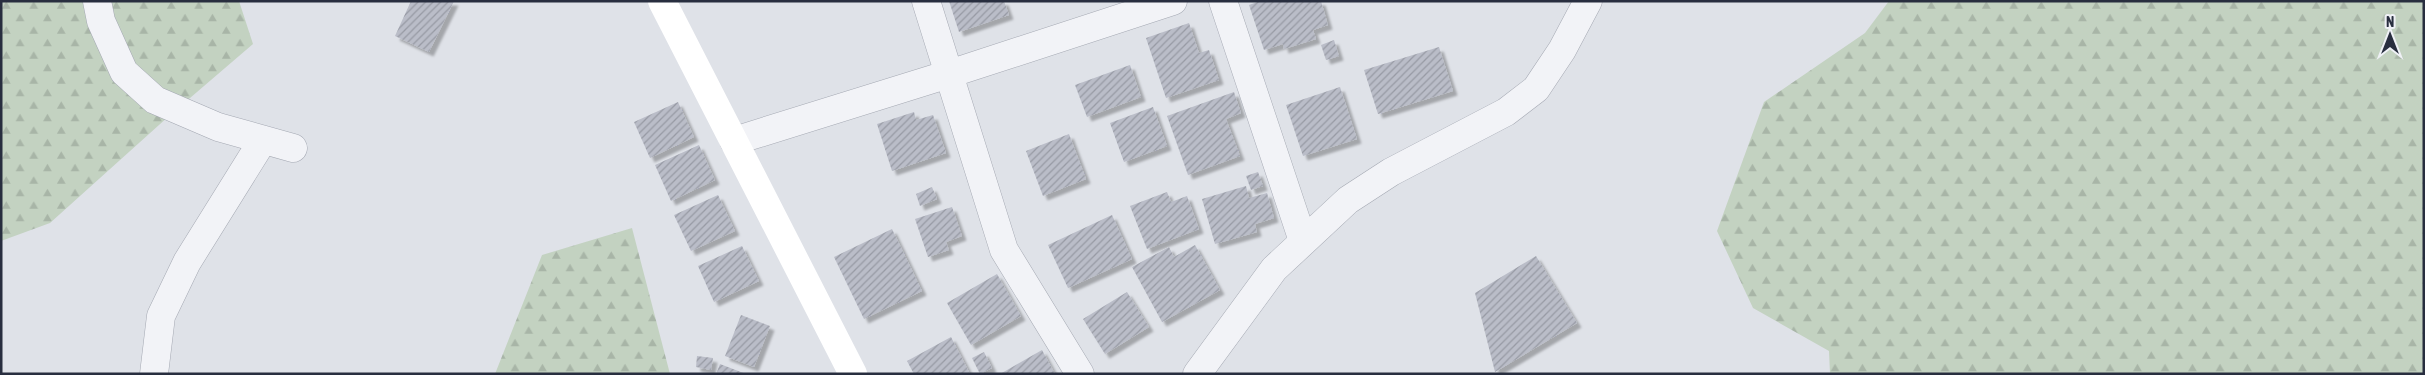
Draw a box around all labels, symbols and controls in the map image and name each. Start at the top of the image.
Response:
north arrow [2365,10,2415,60]
text: N [2386,14,2394,30]

